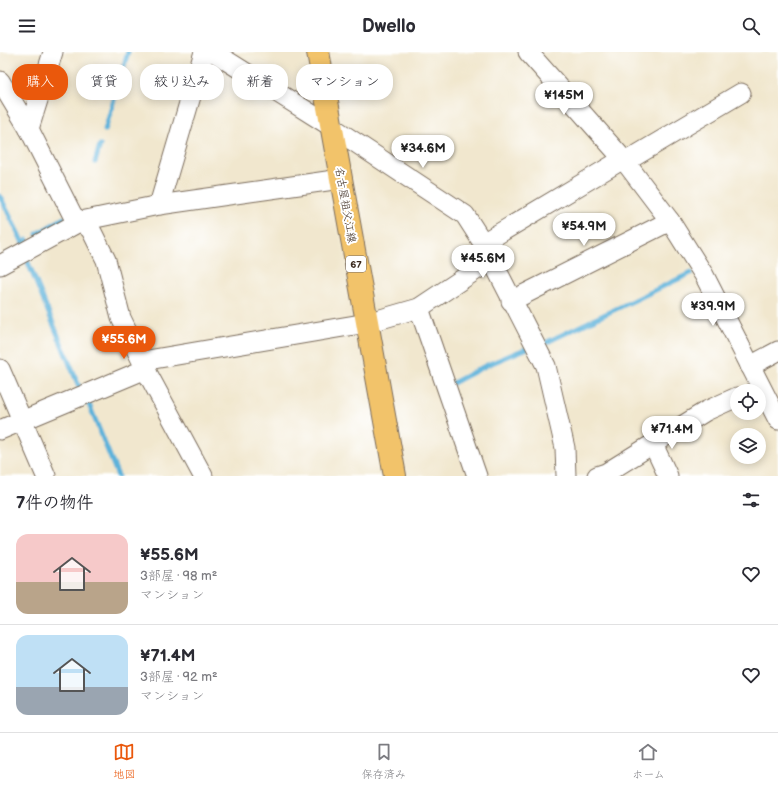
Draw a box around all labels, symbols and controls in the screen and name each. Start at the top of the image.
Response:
icon: menu [16,15,38,37]
icon: search [740,15,762,37]
text: Dwello [362,16,416,37]
chip: 購入 [12,64,68,100]
chip: 賃貸 [76,64,132,100]
chip: 絞り込み [140,64,224,100]
chip: 新着 [232,64,288,100]
chip: マンション [296,64,393,100]
pin: ¥145M [536,82,592,116]
text: ¥145M [544,87,584,103]
pin: ¥34.6M [390,135,456,169]
text: ¥34.6M [400,140,446,156]
street label: 名古屋祖父江線 [332,166,359,244]
pin: ¥54.9M [551,213,617,247]
text: ¥54.9M [562,218,606,234]
pin: ¥45.6M [450,245,516,279]
text: ¥45.6M [460,250,506,266]
road number: 67 [346,256,366,272]
pin: ¥39.9M [680,293,746,327]
text: ¥39.9M [691,298,735,314]
pin: ¥55.6M [91,326,157,360]
text: ¥55.6M [102,331,146,347]
map controls [730,384,766,464]
button: locate [730,384,766,420]
pin: ¥71.4M [639,416,705,450]
text: ¥71.4M [651,421,693,437]
button: layers [730,428,766,464]
icon: filters [740,489,762,511]
text: 7件の物件 [16,493,93,513]
text: ¥55.6M [140,545,199,565]
icon: home [48,550,96,598]
icon: heart [740,563,762,585]
text: 3部屋 · 98 m² [140,568,217,584]
text: マンション [140,587,204,603]
text: ¥71.4M [140,646,195,666]
icon: home [48,651,96,699]
icon: heart [740,664,762,686]
text: 3部屋 · 92 m² [140,669,218,685]
text: マンション [140,688,204,704]
tab: 地図 [113,741,135,781]
tab: 保存済み [362,741,406,781]
tab: ホーム [632,741,665,781]

